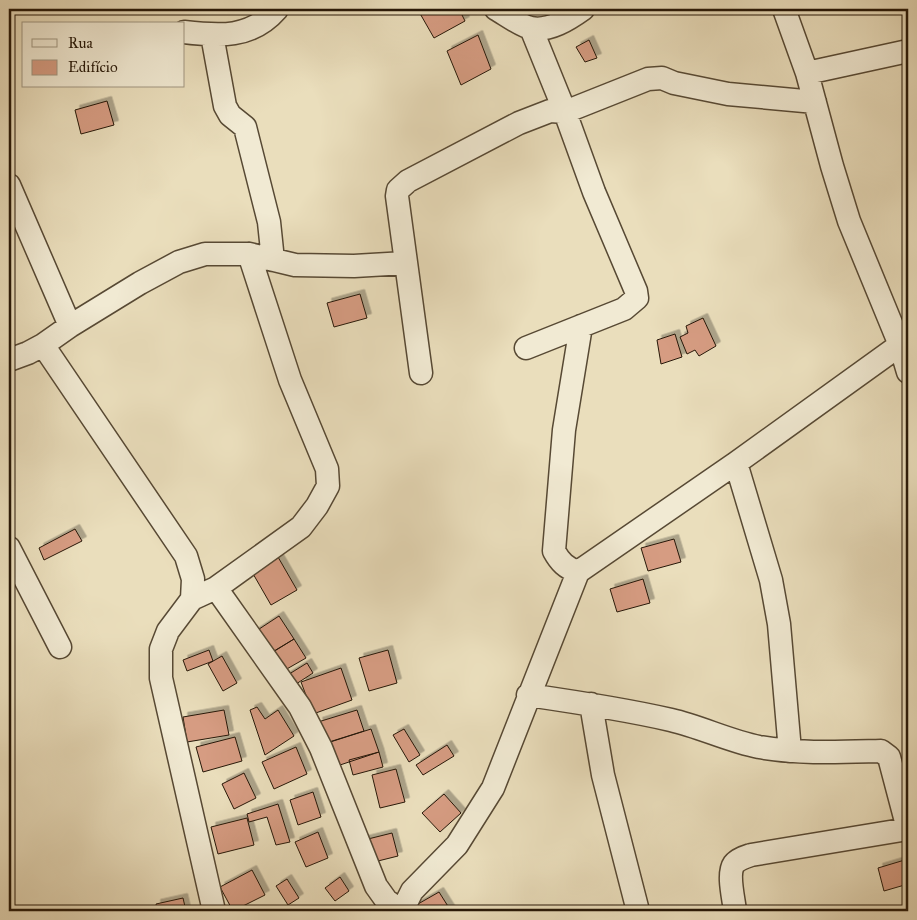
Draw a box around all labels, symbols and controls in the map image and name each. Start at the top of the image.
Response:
legend [22,22,185,88]
text: Rua [68,34,93,52]
text: Edifício [68,58,118,76]

